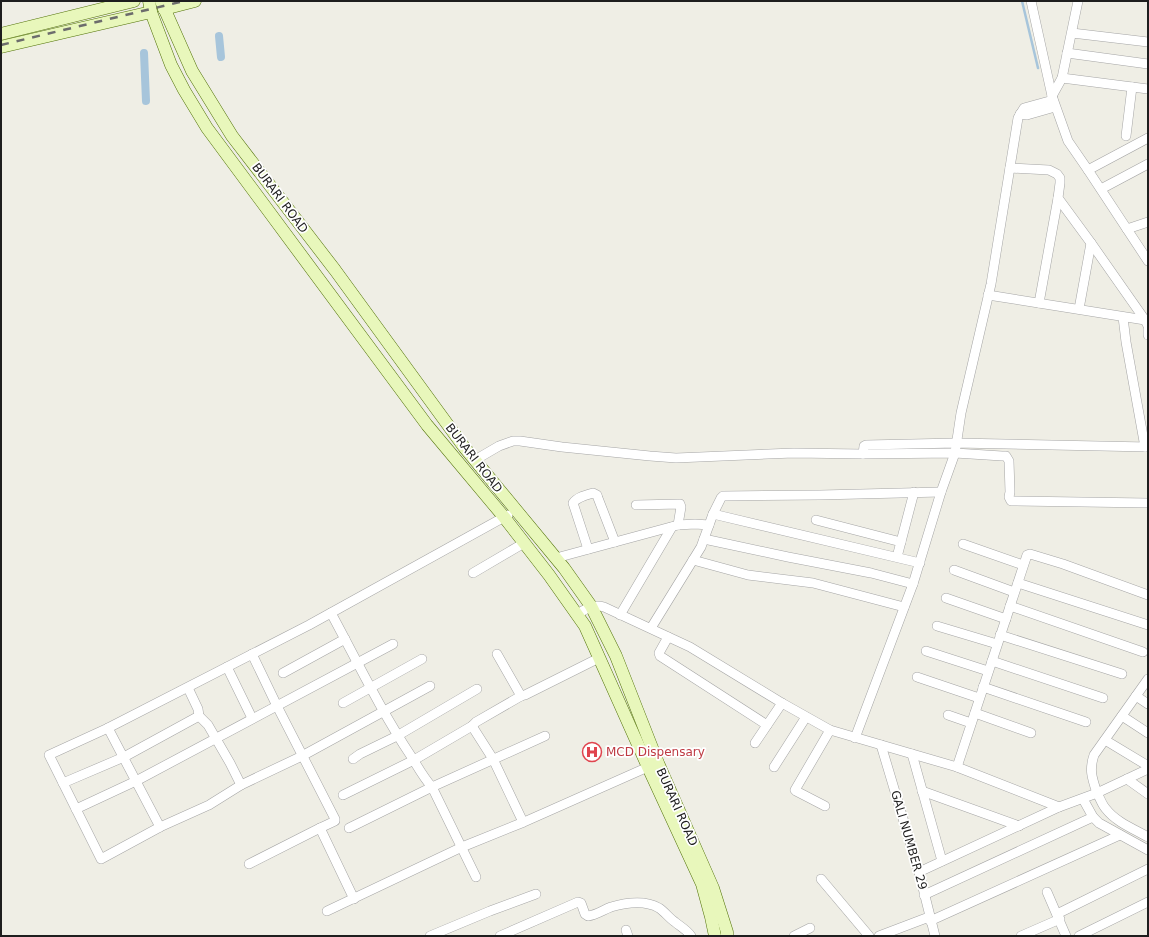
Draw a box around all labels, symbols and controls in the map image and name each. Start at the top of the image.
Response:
street label: BURARI ROAD [249,160,311,236]
street label: BURARI ROAD [443,421,505,495]
hospital icon: MCD Dispensary [581,741,603,763]
place label: MCD Dispensary [606,745,705,759]
street label: BURARI ROAD [654,766,700,848]
street label: GALI NUMBER 29 [888,789,930,891]

